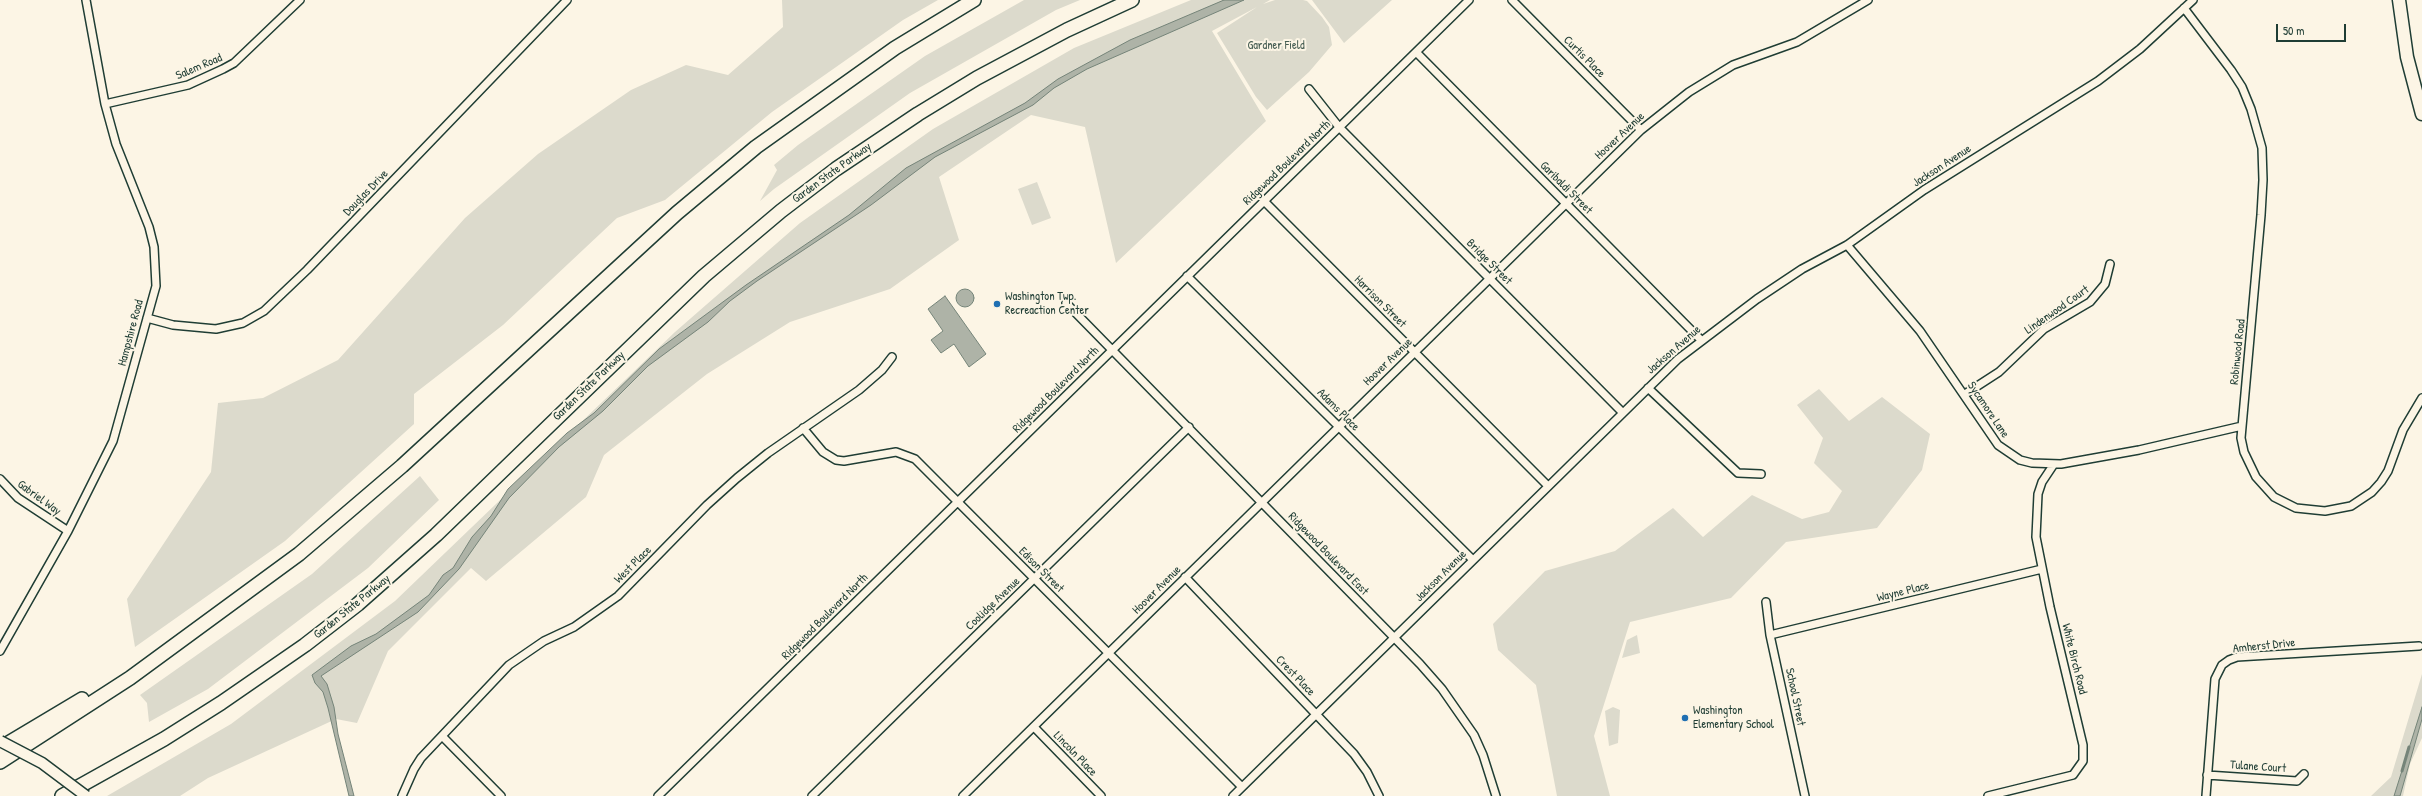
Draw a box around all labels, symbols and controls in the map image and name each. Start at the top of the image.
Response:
scale bar [2278,16,2348,42]
text: 50 m [2283,22,2304,39]
street label: Curtis Place [1560,33,1608,81]
park label: Gardner Field [1247,39,1305,53]
street label: Salem Road [174,51,224,83]
street label: Hoover Avenue [1592,109,1648,163]
street label: Ridgewood Boulevard North [1240,118,1334,208]
street label: Garden State Parkway [790,140,874,206]
street label: Jackson Avenue [1910,142,1974,190]
street label: Garibaldi Street [1537,159,1595,217]
street label: Douglas Drive [340,167,392,219]
street label: Bridge Street [1463,236,1515,288]
street label: Harrison Street [1351,273,1409,331]
street label: Lindenwood Court [2022,283,2092,337]
place label: Washington Twp. Recreaction Center [1005,290,1089,318]
street label: Hampshire Road [115,298,147,368]
marker: Washington Twp. Recreaction Center [992,299,1002,309]
street label: Robinwood Road [2227,319,2249,385]
street label: Jackson Avenue [1644,323,1704,377]
street label: Hoover Avenue [1360,335,1416,389]
street label: Ridgewood Boulevard North [1010,344,1102,436]
street label: Garden State Parkway [550,348,628,424]
street label: Sycamore Lane [1964,379,2012,441]
street label: Adams Place [1314,386,1362,434]
street label: Gabriel Way [14,477,64,519]
street label: Ridgewood Boulevard East [1285,510,1371,598]
street label: West Place [611,543,655,587]
street label: Edison Street [1015,544,1067,596]
street label: Jackson Avenue [1412,547,1470,605]
street label: Hoover Avenue [1130,563,1184,617]
street label: Ridgewood Boulevard North [779,571,871,663]
street label: Garden State Parkway [311,572,393,642]
street label: Coolidge Avenue [963,574,1023,634]
street label: Wayne Place [1875,579,1931,605]
street label: White Birch Road [2058,622,2090,696]
street label: Amherst Drive [2232,636,2296,656]
street label: Crest Place [1272,653,1318,699]
street label: School Street [1782,667,1808,727]
place label: Washington Elementary School [1693,704,1774,732]
marker: Washington Elementary School [1680,713,1690,723]
street label: Lincoln Place [1050,729,1100,779]
street label: Tulane Court [2229,758,2287,776]

